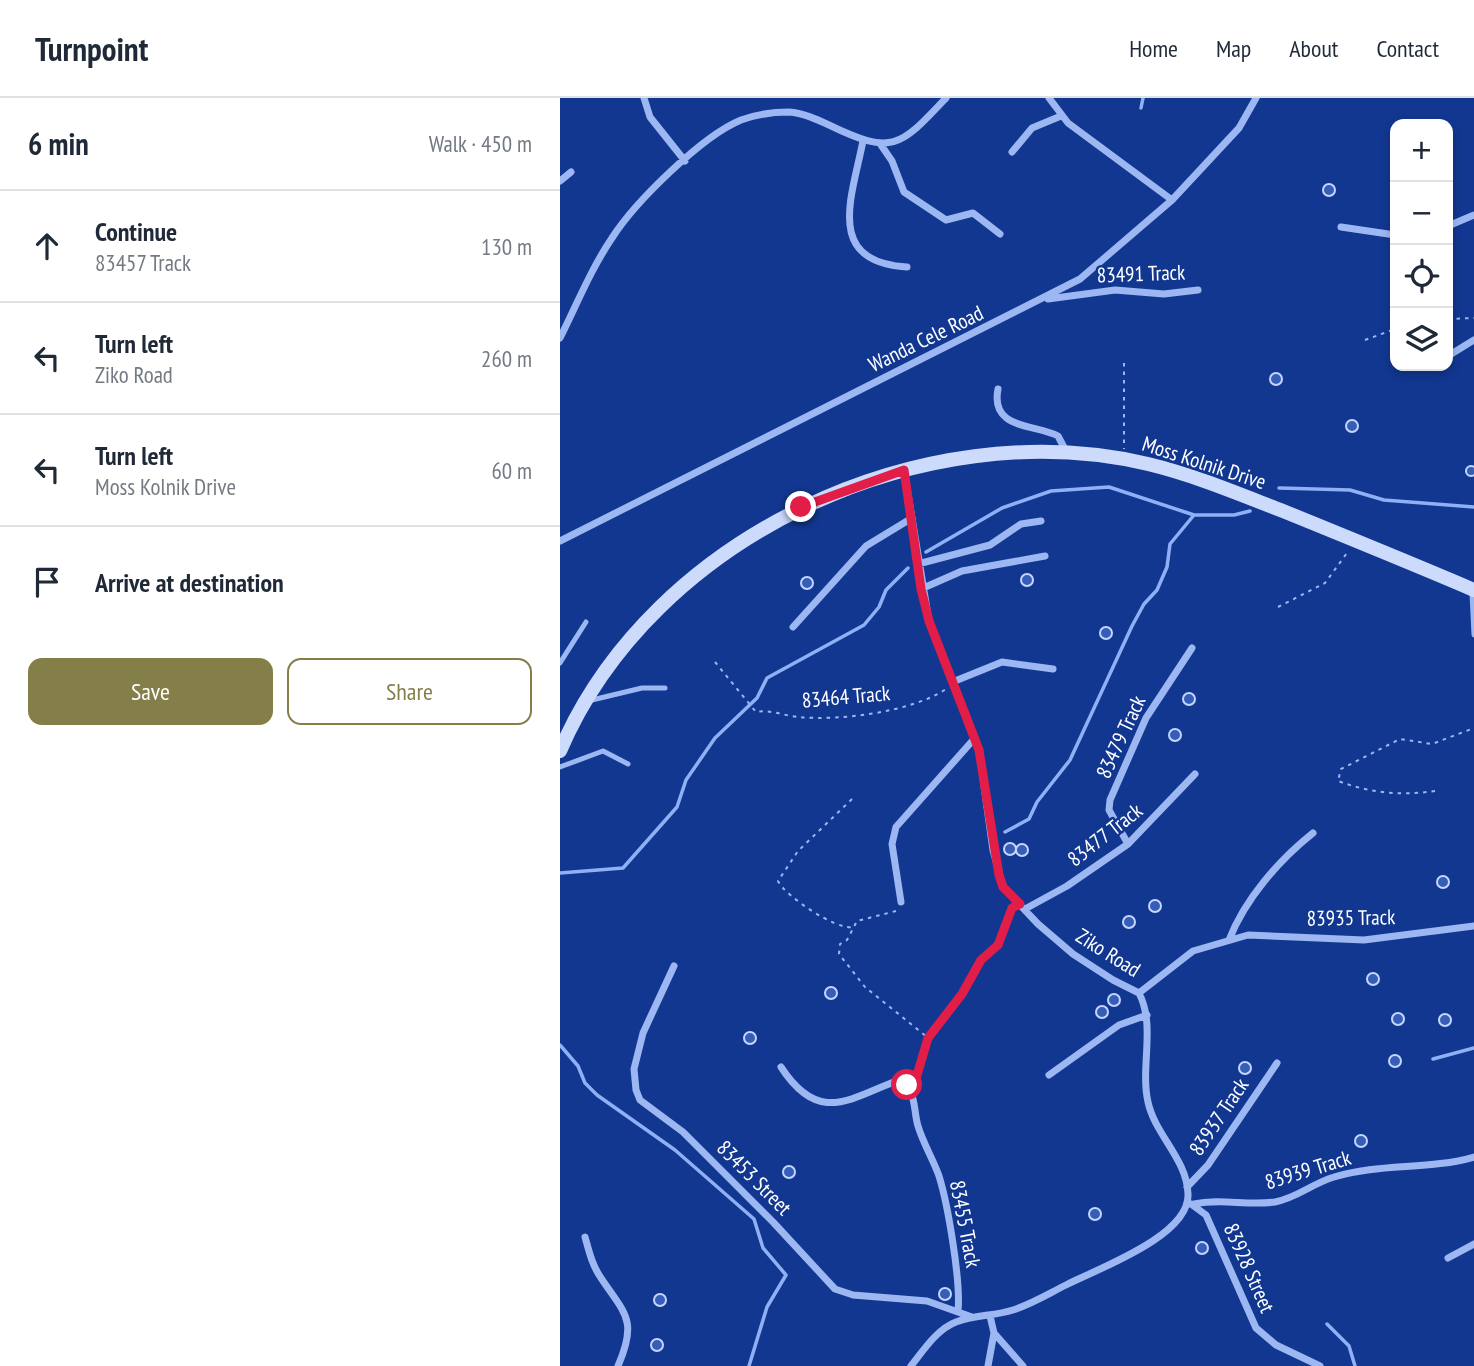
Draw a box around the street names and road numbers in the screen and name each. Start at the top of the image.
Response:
street label: 83491 Track [1096,258,1186,289]
street label: Wanda Cele Road [864,299,988,378]
street label: Moss Kolnik Drive [1139,430,1269,495]
street label: 83464 Track [801,679,891,714]
street label: 83479 Track [1090,691,1151,783]
street label: 83477 Track [1062,797,1148,872]
street label: 83935 Track [1306,903,1395,932]
street label: Ziko Road [1071,922,1146,983]
street label: 83937 Track [1183,1073,1254,1161]
street label: 83453 Street [711,1134,798,1221]
street label: 83939 Track [1262,1144,1354,1195]
street label: 83455 Track [944,1178,987,1270]
street label: 83928 Street [1218,1219,1281,1317]

